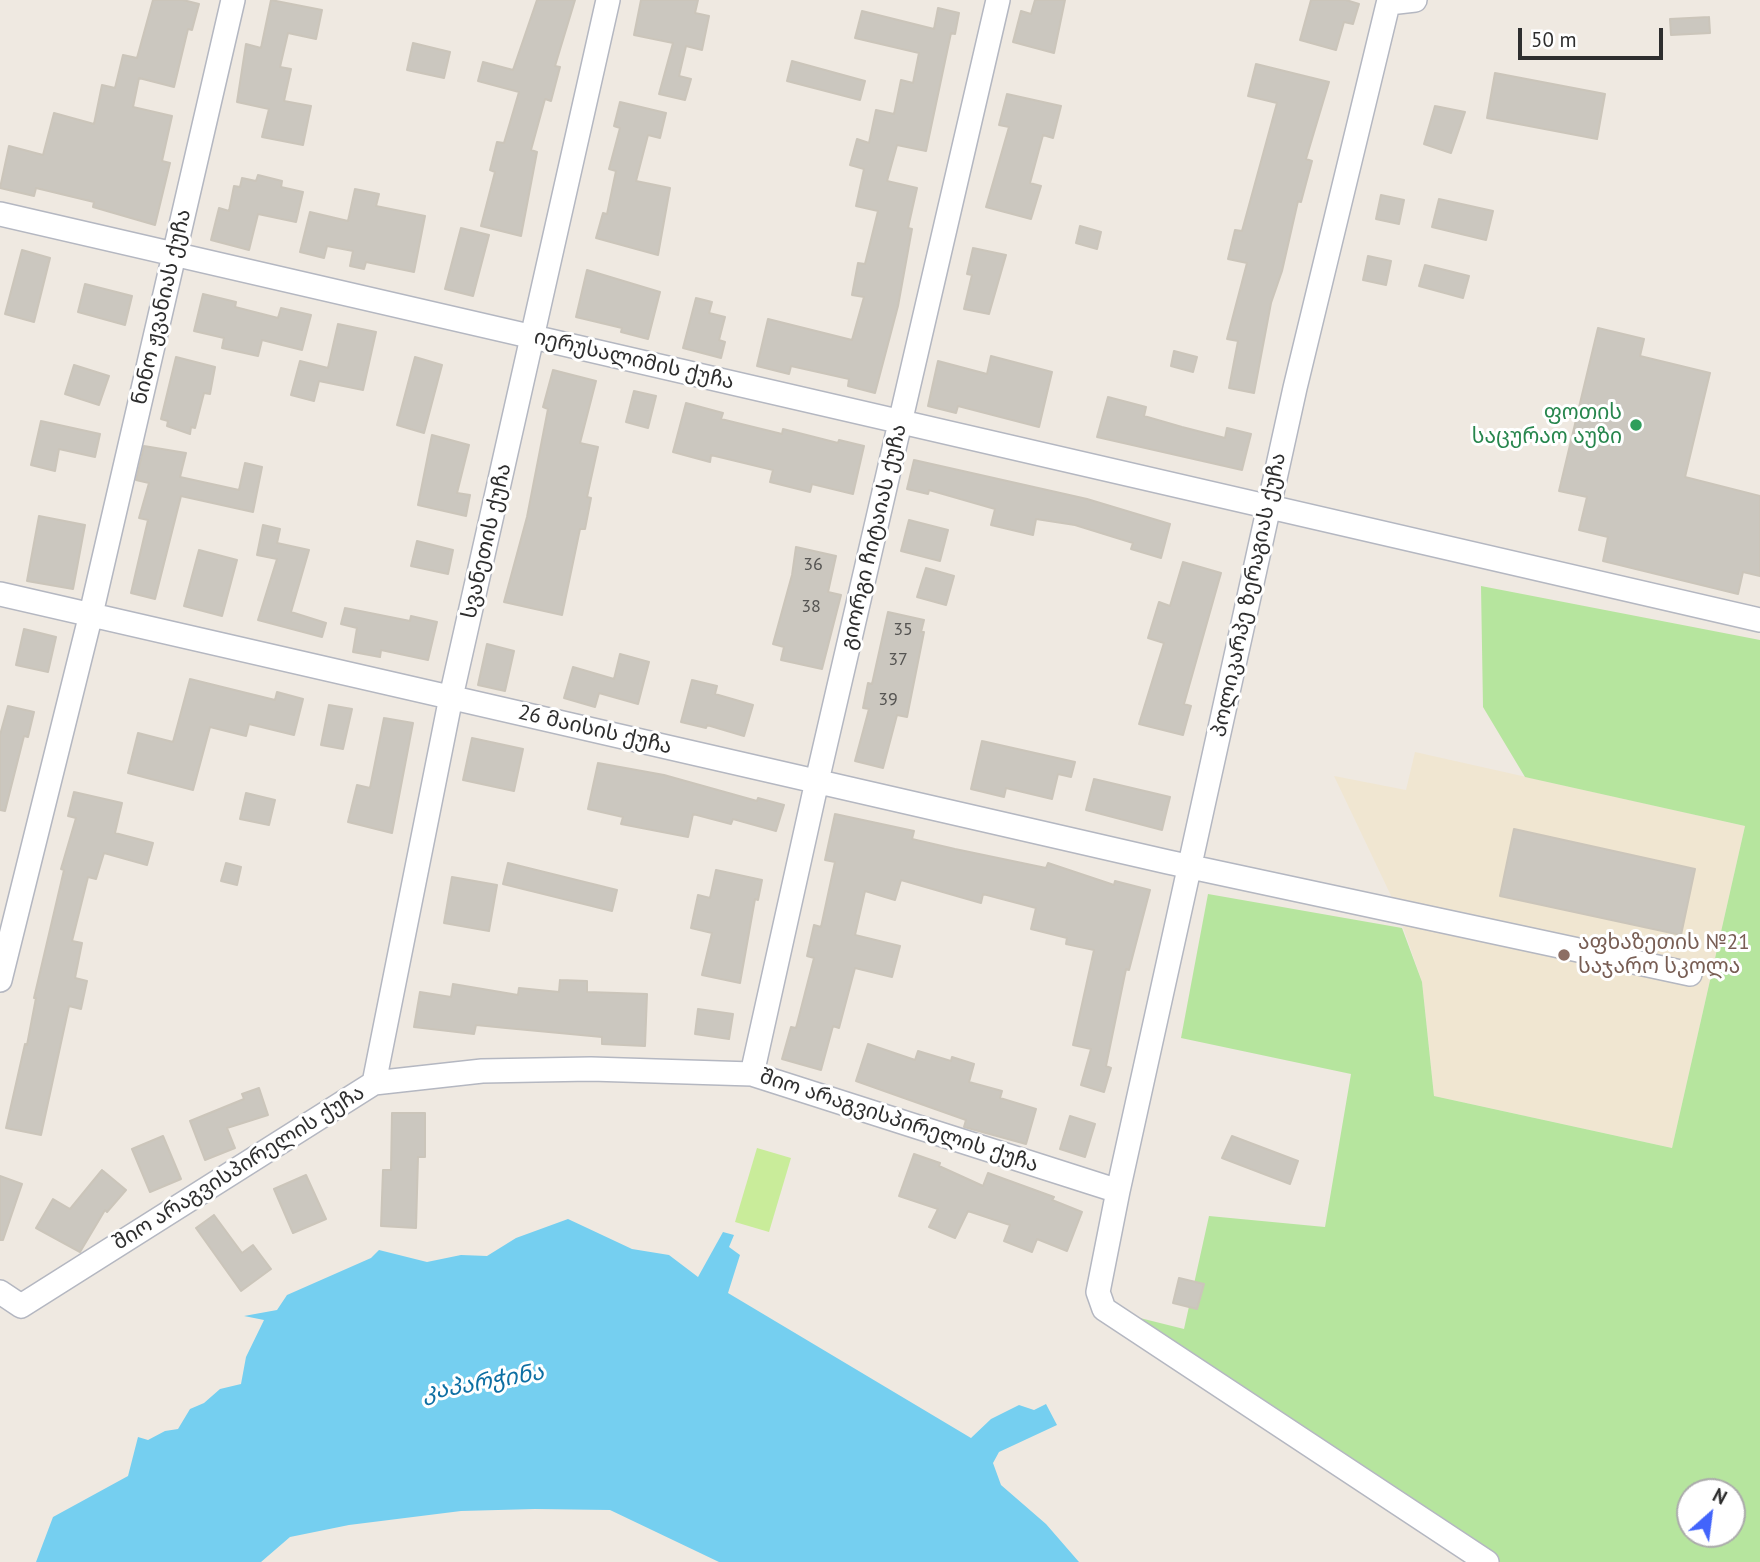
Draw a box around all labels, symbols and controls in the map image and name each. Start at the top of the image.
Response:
scale bar [1522,14,1667,58]
text: 50 m [1531,26,1577,53]
street label: ნინო ჟვანიას ქუჩა [127,207,197,407]
street label: იერუსალიმის ქუჩა [531,325,737,395]
place label: ფოთის საცურაო აუზი [1472,400,1622,450]
marker: ფოთის საცურაო აუზი [1628,417,1644,433]
street label: გიორგი ჩიტაიას ქუჩა [836,422,912,652]
street label: პოლიკარპე ზერაგიას ქუჩა [1207,451,1291,739]
street label: სვანეთის ქუჩა [457,461,517,621]
house number: 36 [803,554,823,576]
house number: 38 [801,596,821,618]
house number: 35 [893,619,913,641]
house number: 37 [888,649,908,671]
house number: 39 [878,689,898,711]
street label: 26 მაისის ქუჩა [516,700,674,760]
place label: აფხაზეთის №21 საჯარო სკოლა [1578,930,1750,980]
marker: აფხაზეთის №21 საჯარო სკოლა [1556,947,1572,963]
street label: შიო არაგვისპირელის ქუჩა [756,1064,1042,1178]
street label: შიო არაგვისპირელის ქუჩა [109,1080,369,1256]
water label: კაპარჭინა [420,1359,546,1407]
north arrow [1676,1478,1746,1548]
text: N [1709,1483,1731,1510]

